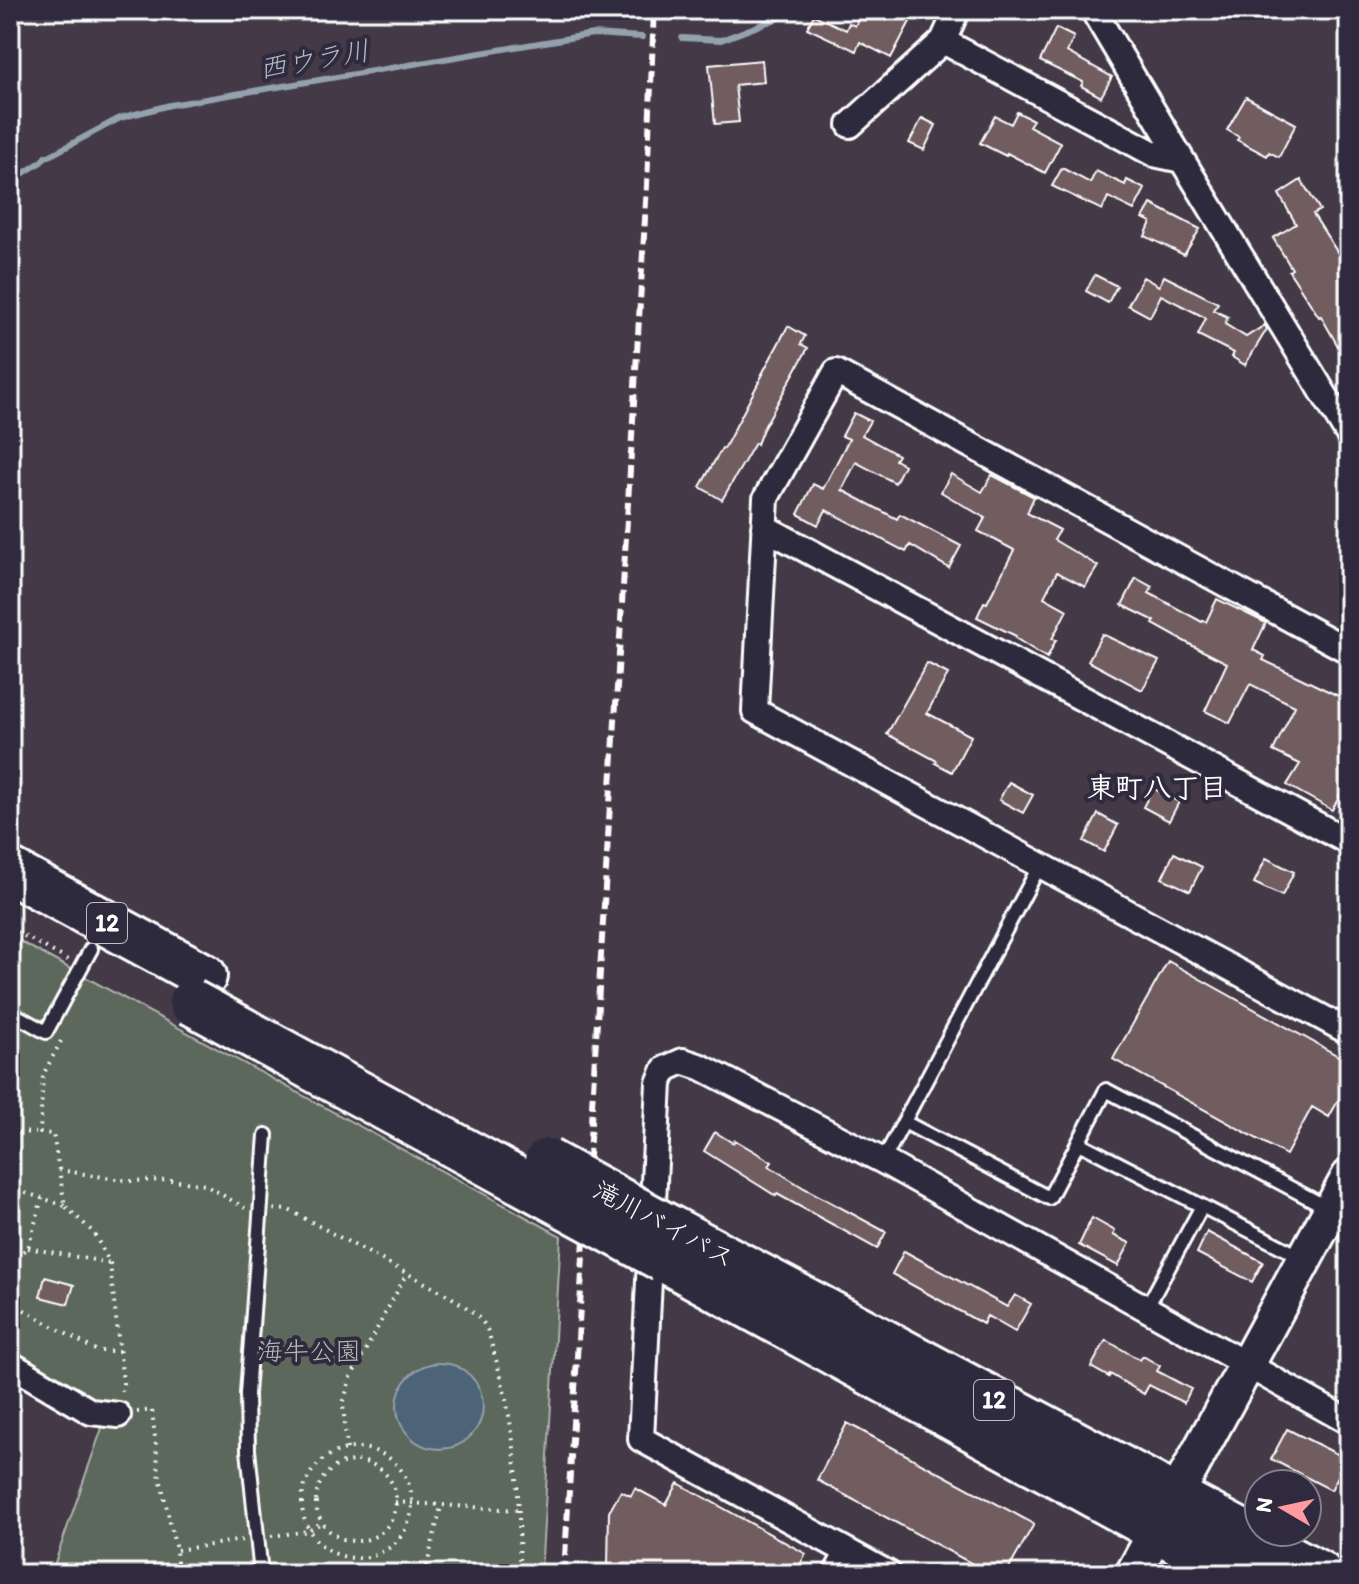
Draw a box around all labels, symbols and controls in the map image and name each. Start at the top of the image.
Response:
water label: 西ウラ川 [256,33,372,85]
district label: 東町八丁目 [1087,770,1227,804]
road number: 12 [87,903,127,943]
street label: 滝川バイパス [588,1173,740,1275]
park label: 海牛公園 [257,1335,361,1367]
road number: 12 [974,1380,1014,1420]
north arrow [1243,1468,1323,1548]
text: N [1249,1495,1278,1514]

